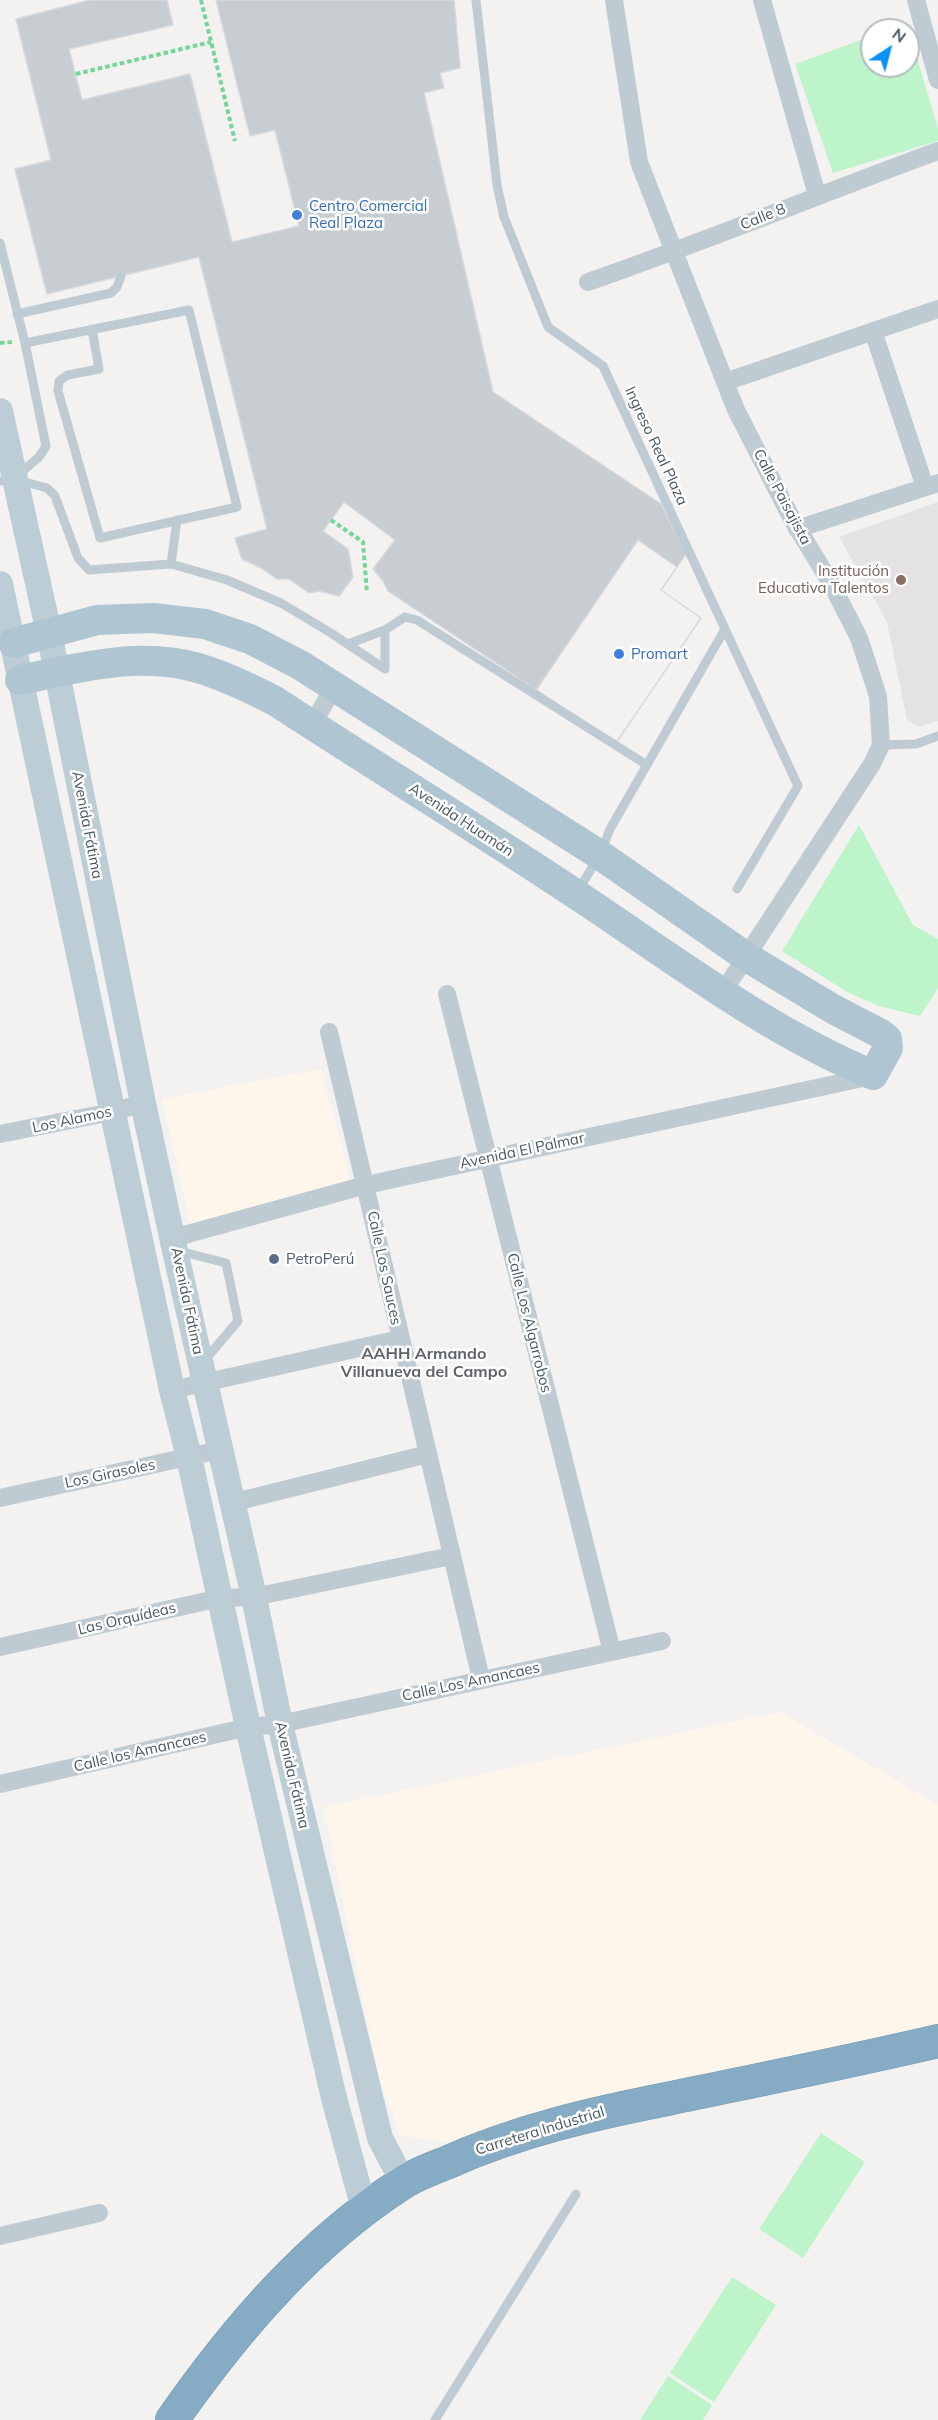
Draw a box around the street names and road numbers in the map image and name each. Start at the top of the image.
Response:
street label: Calle 8 [738,200,788,234]
street label: Ingreso Real Plaza [621,384,691,508]
street label: Calle Paisajista [749,446,815,548]
street label: Avenida Fátima [68,770,106,880]
street label: Avenida Huamán [405,779,517,861]
street label: Los Alamos [31,1103,113,1137]
street label: Avenida El Palmar [458,1129,586,1173]
street label: Calle Los Sauces [363,1209,405,1327]
street label: Avenida Fátima [167,1246,207,1356]
street label: Calle Los Algarrobos [503,1251,555,1395]
street label: Los Girasoles [63,1456,157,1492]
street label: Las Orquídeas [76,1599,178,1639]
street label: Calle Los Amancaes [401,1659,541,1705]
street label: Avenida Fátima [271,1720,313,1830]
street label: Calle los Amancaes [72,1728,208,1776]
street label: Carretera Industrial [473,2103,607,2159]

